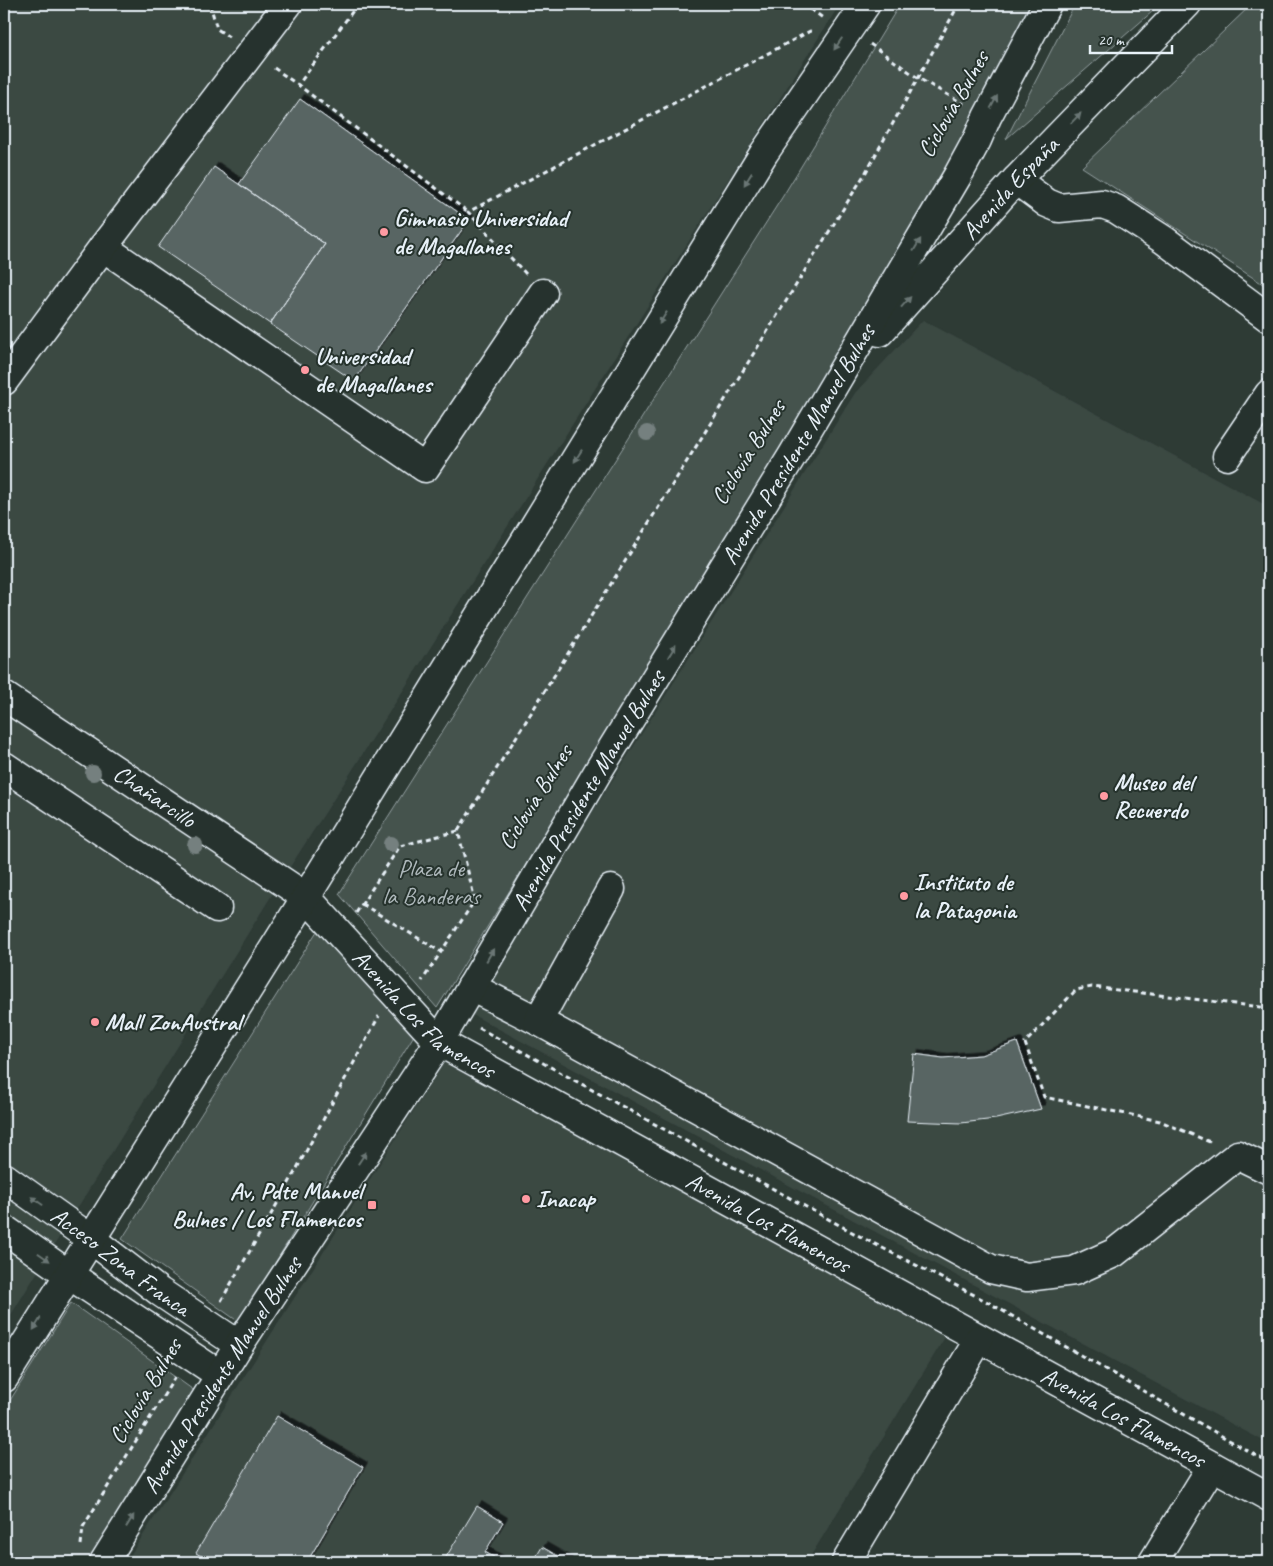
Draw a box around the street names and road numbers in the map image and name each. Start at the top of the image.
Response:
street label: Ciclovía Bulnes [911,44,996,163]
street label: Avenida España [955,129,1066,246]
street label: Avenida Presidente Manuel Bulnes [714,316,883,570]
street label: Ciclovía Bulnes [704,393,793,510]
street label: Avenida Presidente Manuel Bulnes [505,662,673,916]
street label: Ciclovía Bulnes [491,738,580,855]
street label: Chañarcillo [108,758,203,835]
street label: Avenida Los Flamencos [346,943,502,1086]
street label: Avenida Los Flamencos [681,1165,857,1280]
street label: Acceso Zona Franca [45,1200,198,1324]
street label: Avenida Presidente Manuel Bulnes [135,1249,310,1499]
street label: Ciclovía Bulnes [102,1331,189,1449]
street label: Avenida Los Flamencos [1036,1360,1212,1475]

